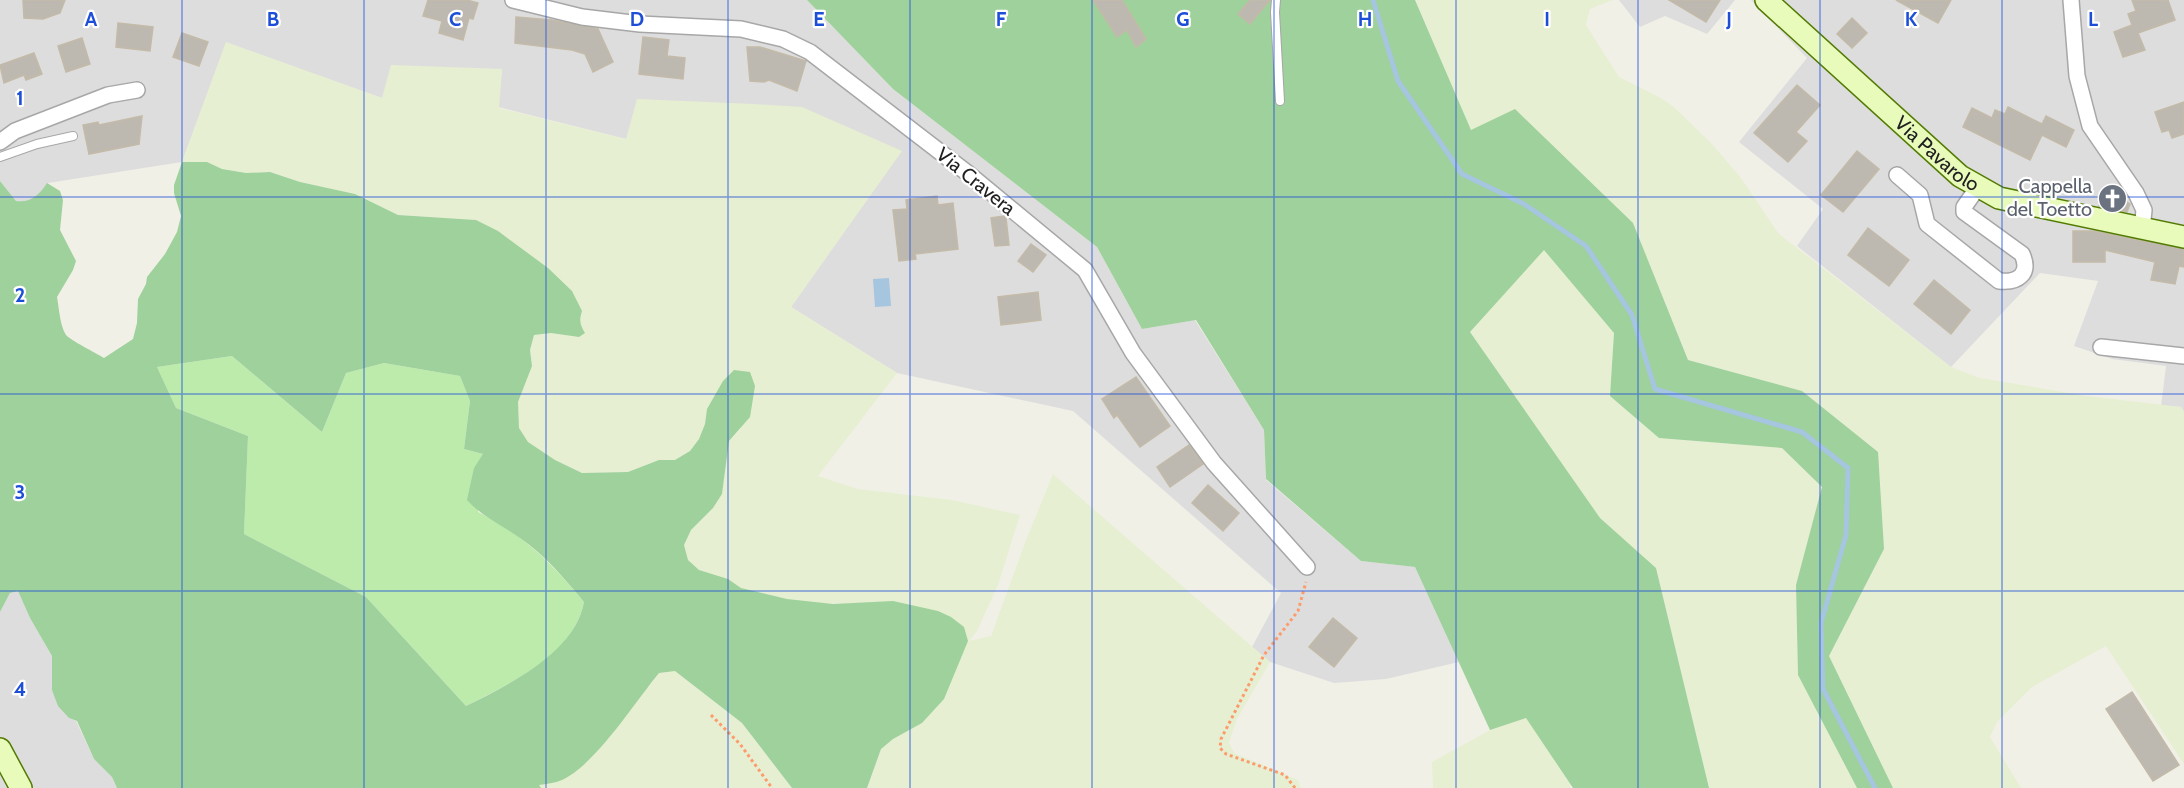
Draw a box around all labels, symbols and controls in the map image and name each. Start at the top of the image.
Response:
text: A [85,7,98,31]
text: B [267,7,279,31]
text: C [449,7,461,31]
text: D [630,7,644,31]
text: E [813,7,825,31]
text: F [996,7,1007,31]
text: G [1176,7,1190,31]
text: H [1358,7,1372,31]
text: I [1544,7,1550,31]
text: J [1725,7,1732,31]
text: K [1905,7,1918,31]
text: L [2088,7,2098,31]
text: 1 [16,86,24,110]
street label: Via Pavarolo [1890,111,1983,196]
street label: Via Cravera [932,142,1021,220]
place label: Cappella del Toetto [2007,174,2092,221]
church icon: Cappella del Toetto [2097,182,2129,214]
text: 2 [15,283,25,307]
text: 3 [15,480,25,504]
text: 4 [14,677,26,701]

